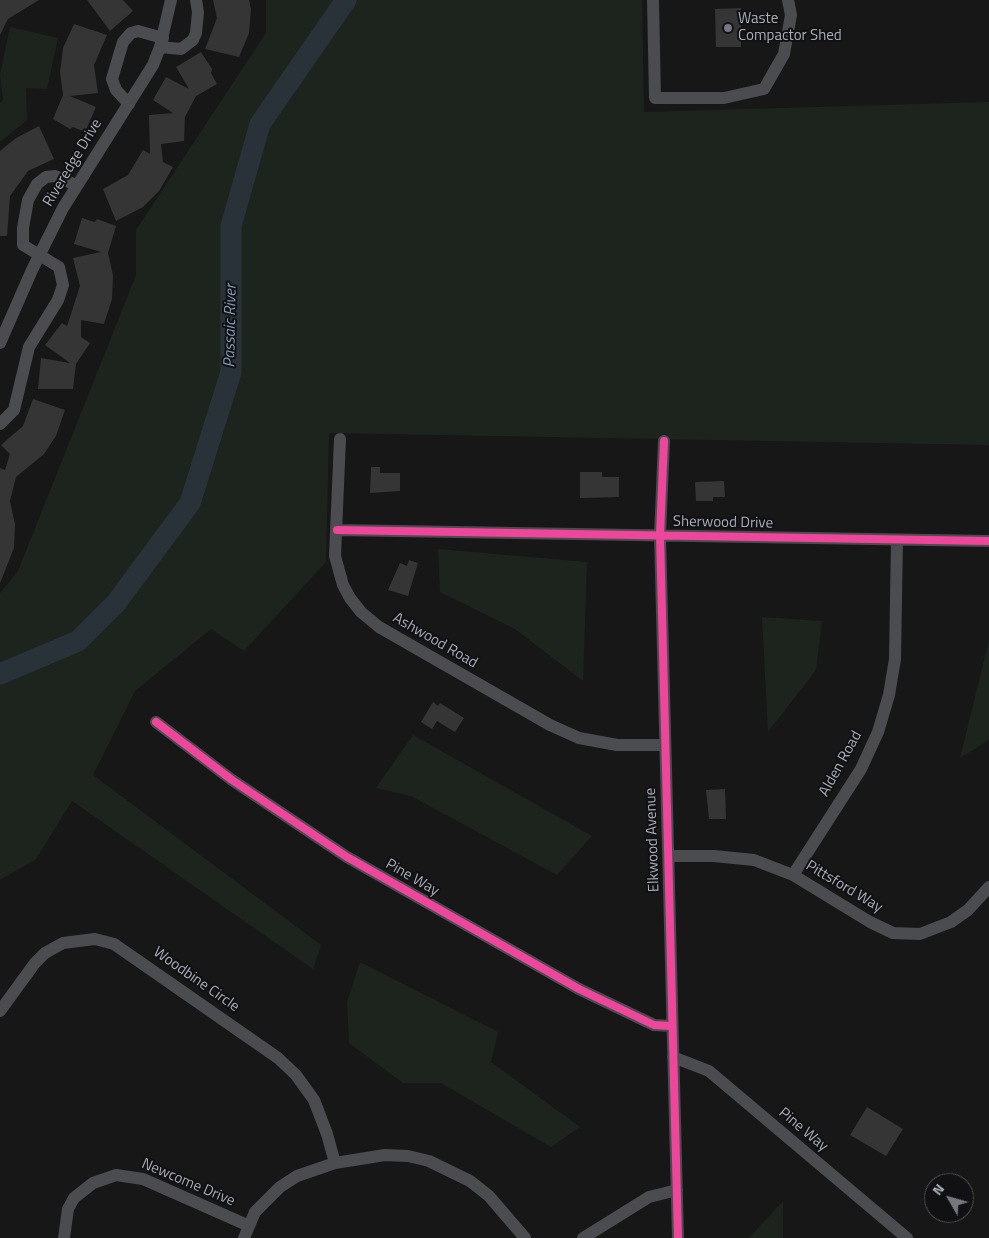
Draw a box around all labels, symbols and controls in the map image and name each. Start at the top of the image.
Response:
place label: Waste Compactor Shed [738,10,842,45]
marker: Waste Compactor Shed [722,22,734,34]
street label: Riveredge Drive [40,116,106,210]
water label: Passaic River [221,284,241,368]
street label: Sherwood Drive [673,513,773,533]
street label: Ashwood Road [389,610,481,672]
street label: Alden Road [816,728,866,800]
street label: Elkwood Avenue [642,788,664,892]
street label: Pine Way [382,855,442,901]
street label: Pittsford Way [802,857,886,917]
street label: Woodbine Circle [149,944,243,1016]
street label: Pine Way [775,1104,831,1156]
street label: Newcome Drive [139,1155,237,1211]
north arrow [924,1173,974,1223]
text: N [926,1179,949,1199]

